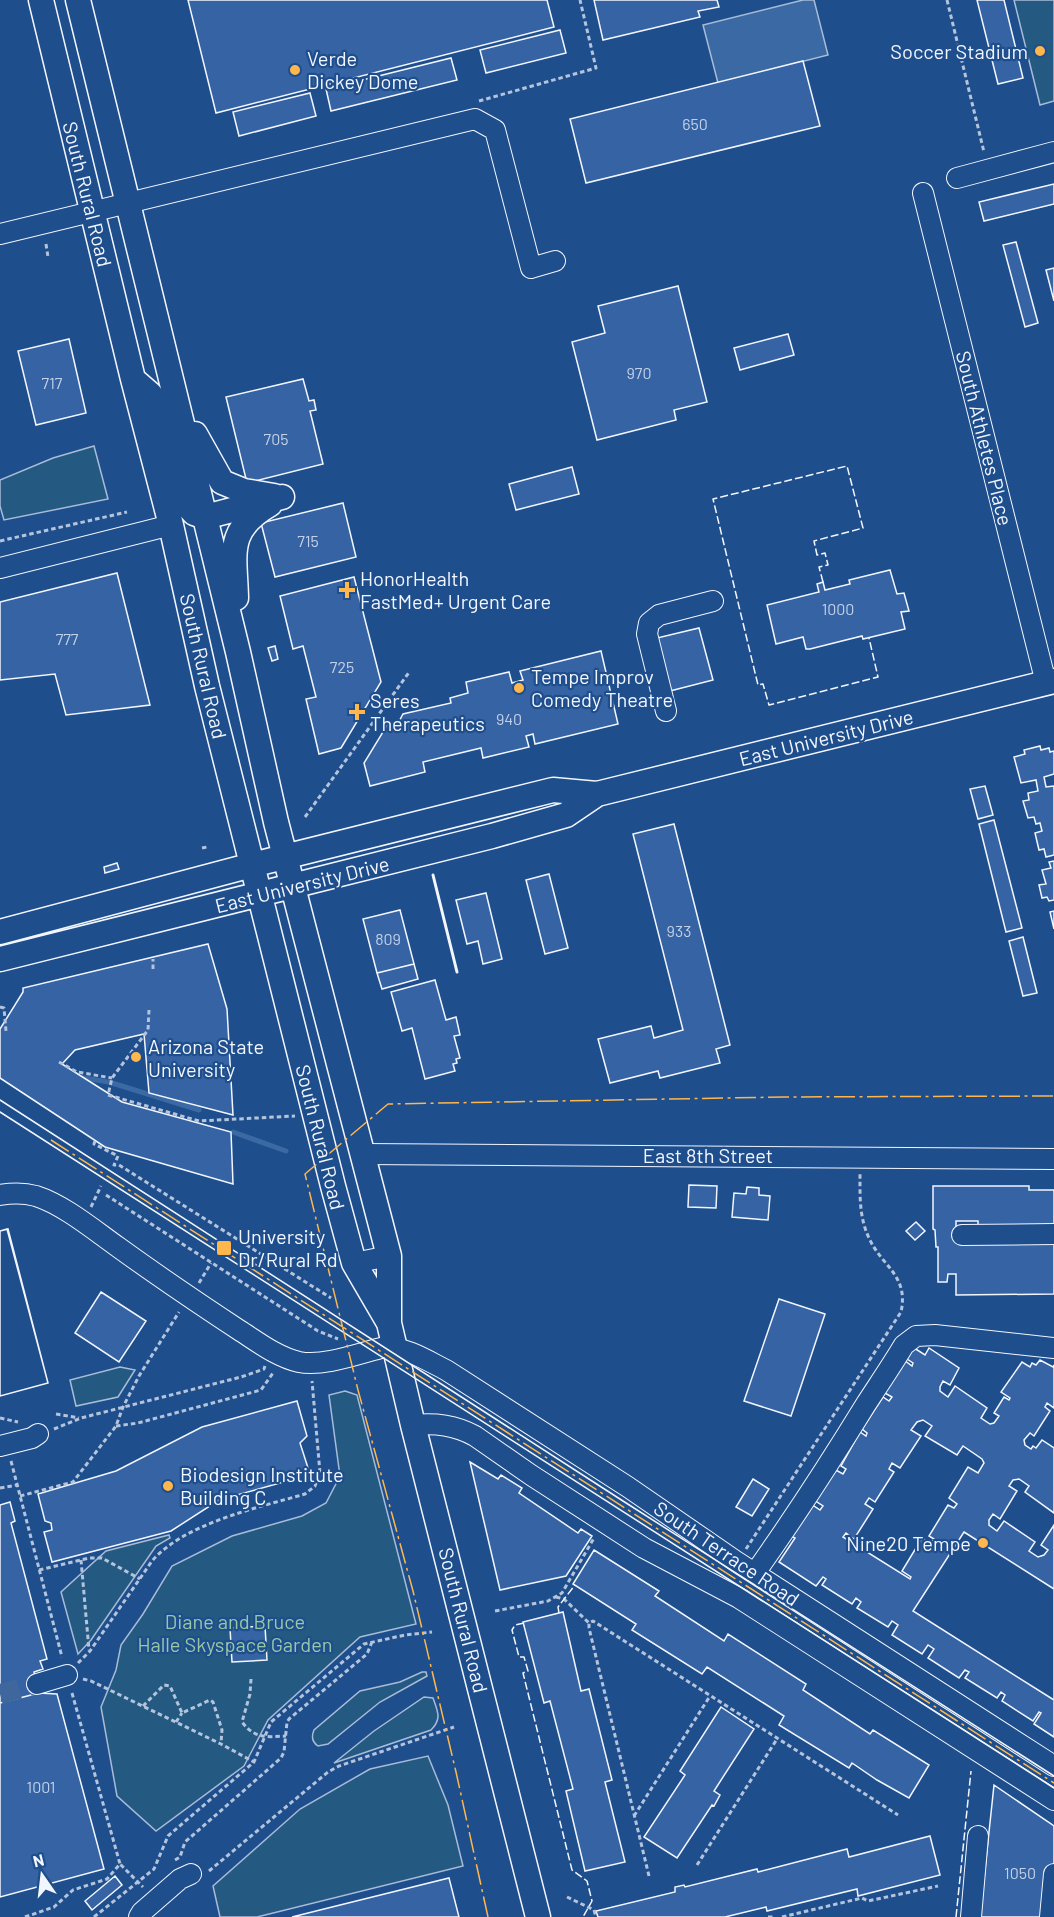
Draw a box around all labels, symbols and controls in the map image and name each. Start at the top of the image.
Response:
place label: Soccer Stadium [890,39,1028,63]
marker: Soccer Stadium [1033,44,1047,58]
place label: Verde Dickey Dome [307,46,418,93]
marker: Verde Dickey Dome [288,63,302,77]
house number: 650 [682,114,708,133]
street label: South Rural Road [58,119,118,269]
street label: South Athletes Place [952,348,1018,528]
house number: 970 [627,363,651,382]
house number: 717 [42,373,63,392]
house number: 705 [264,429,288,448]
house number: 715 [297,531,319,550]
place label: HonorHealth FastMed+ Urgent Care [360,566,551,613]
marker: HonorHealth FastMed+ Urgent Care [338,581,356,599]
street label: South Rural Road [176,591,232,741]
house number: 1000 [822,599,854,618]
house number: 777 [56,629,79,648]
house number: 725 [330,657,354,676]
place label: Tempe Improv Comedy Theatre [531,664,673,711]
marker: Tempe Improv Comedy Theatre [512,681,526,695]
place label: Seres Therapeutics [370,688,485,735]
marker: Seres Therapeutics [348,703,366,721]
street label: East University Drive [736,704,916,770]
house number: 940 [496,709,522,728]
street label: East University Drive [212,851,392,917]
house number: 933 [667,921,691,940]
house number: 809 [375,929,401,948]
place label: Arizona State University [148,1034,264,1081]
marker: Arizona State University [129,1050,143,1064]
street label: South Rural Road [291,1062,351,1212]
street label: East 8th Street [643,1143,773,1167]
place label: University Dr/Rural Rd [238,1224,338,1271]
marker: University Dr/Rural Rd [215,1239,233,1257]
place label: Biodesign Institute Building C [180,1462,344,1509]
marker: Biodesign Institute Building C [161,1479,175,1493]
street label: South Terrace Road [650,1496,804,1610]
place label: Nine20 Tempe [846,1531,971,1555]
marker: Nine20 Tempe [976,1536,990,1550]
street label: South Rural Road [434,1545,494,1695]
park label: Diane and Bruce Halle Skyspace Garden [137,1609,333,1656]
house number: 1001 [27,1777,55,1796]
north arrow [12,1845,72,1905]
text: N [31,1849,46,1870]
house number: 1050 [1004,1863,1036,1882]

